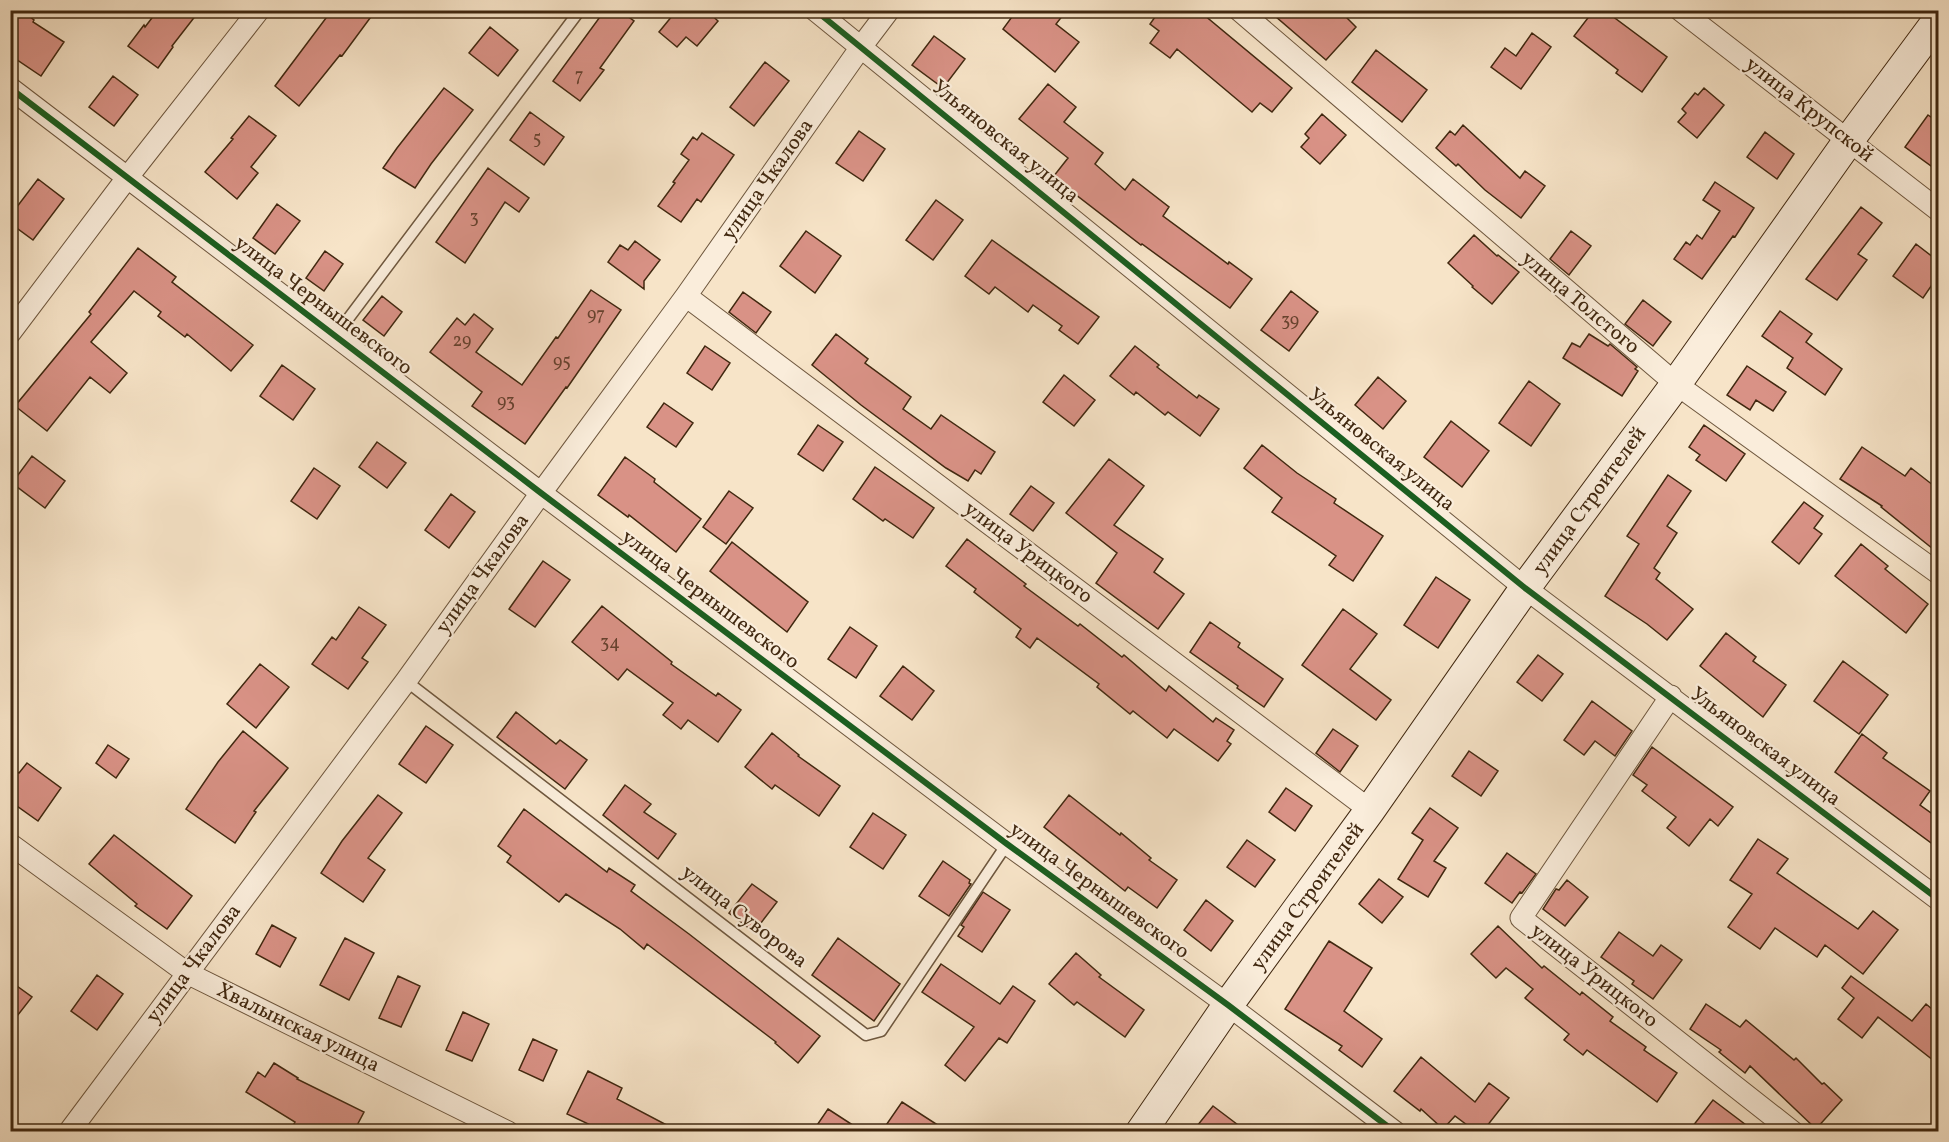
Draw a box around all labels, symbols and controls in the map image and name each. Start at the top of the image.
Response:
street label: улица Крупской [1738,50,1880,170]
house number: 7 [575,64,583,89]
street label: Ульяновская улица [925,73,1085,211]
street label: улица Чкалова [715,113,821,247]
house number: 5 [533,127,541,152]
house number: 3 [469,206,479,231]
street label: улица Чернышевского [228,229,418,383]
street label: улица Толстого [1514,245,1646,361]
house number: 97 [587,303,605,328]
house number: 39 [1281,309,1299,334]
house number: 29 [453,329,471,354]
house number: 95 [553,350,571,375]
street label: Ульяновская улица [1301,381,1461,519]
house number: 93 [497,390,515,415]
street label: улица Строителей [1526,421,1654,581]
street label: улица Урицкого [957,495,1099,611]
street label: улица Чкалова [429,508,537,640]
street label: улица Чернышевского [615,523,805,677]
house number: 34 [600,631,620,656]
street label: Ульяновская улица [1683,681,1847,813]
street label: улица Чернышевского [1003,816,1195,966]
street label: улица Строителей [1244,817,1372,977]
street label: улица Суворова [675,858,813,976]
street label: улица Чкалова [139,898,249,1030]
street label: улица Урицкого [1524,917,1664,1035]
street label: Хвалынская улица [212,976,384,1080]

